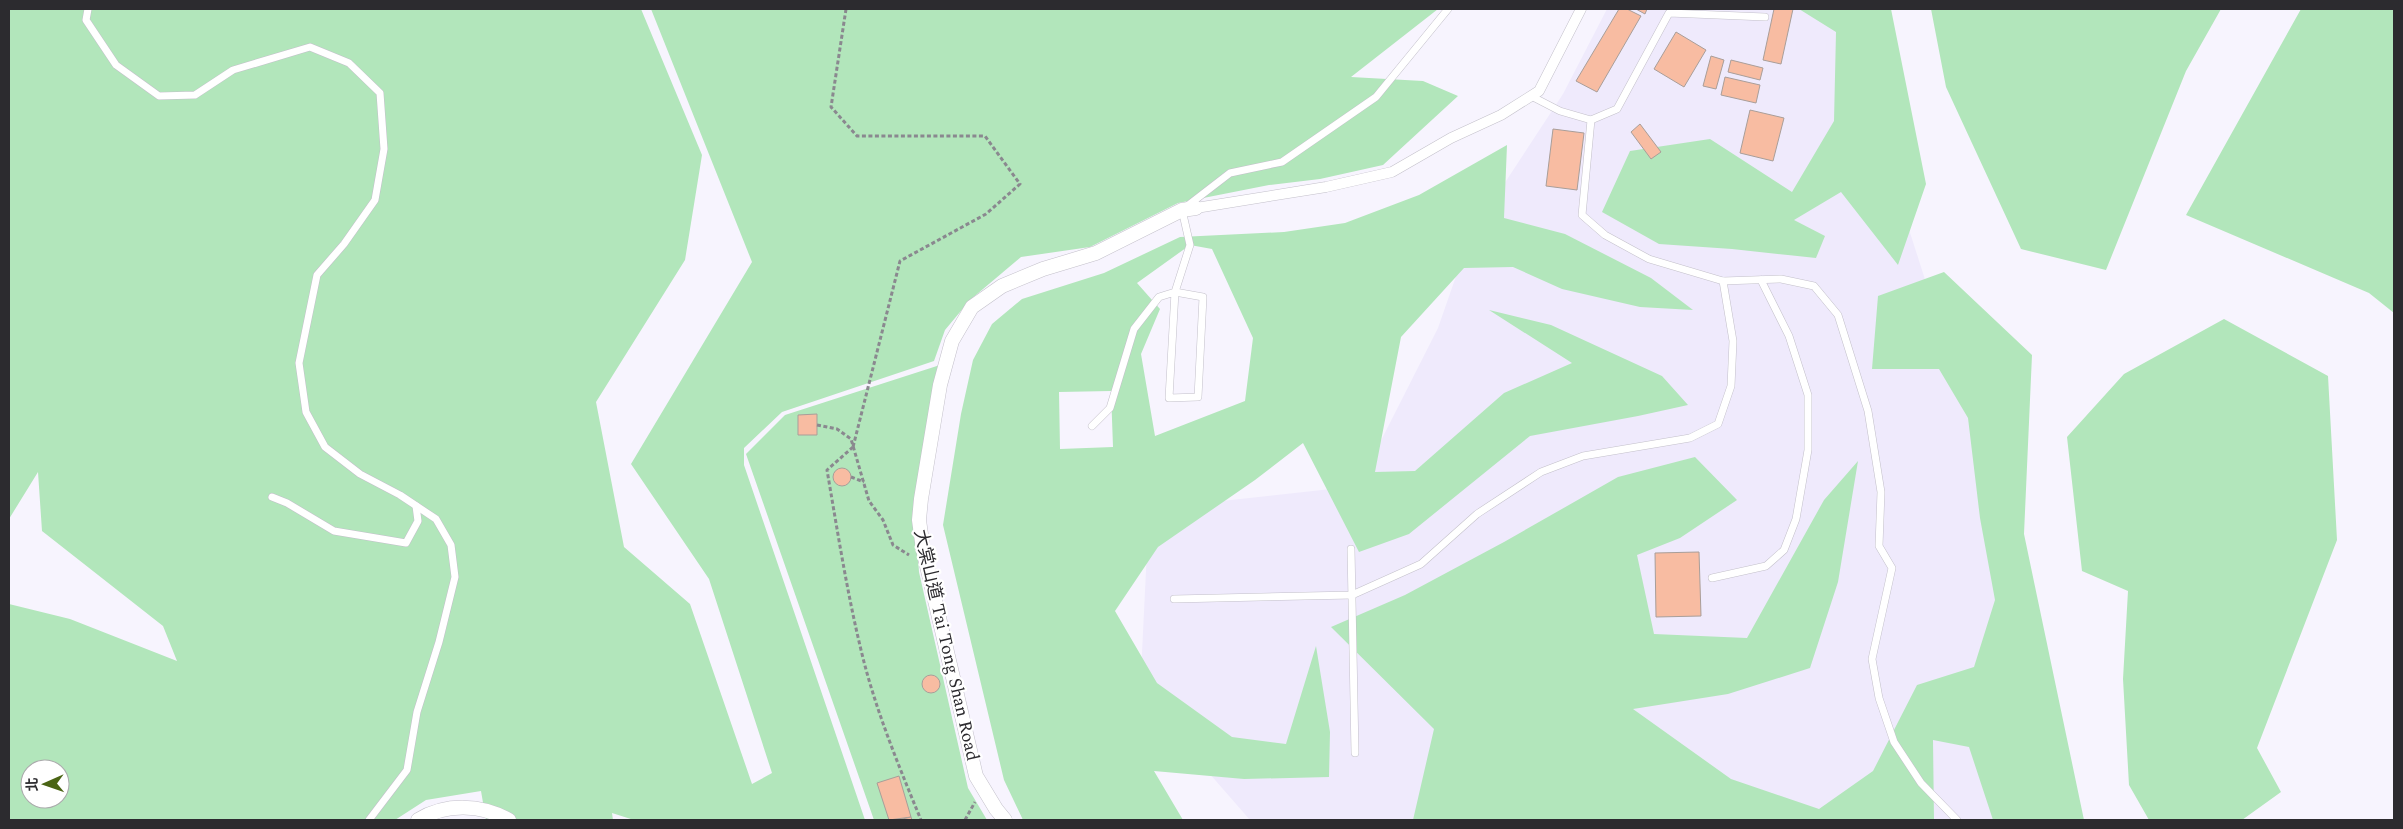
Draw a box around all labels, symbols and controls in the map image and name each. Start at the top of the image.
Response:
street label: 大棠山道 Tai Tong Shan Road [907,527,986,764]
north arrow [20,759,70,809]
text: 北 [22,777,43,792]

